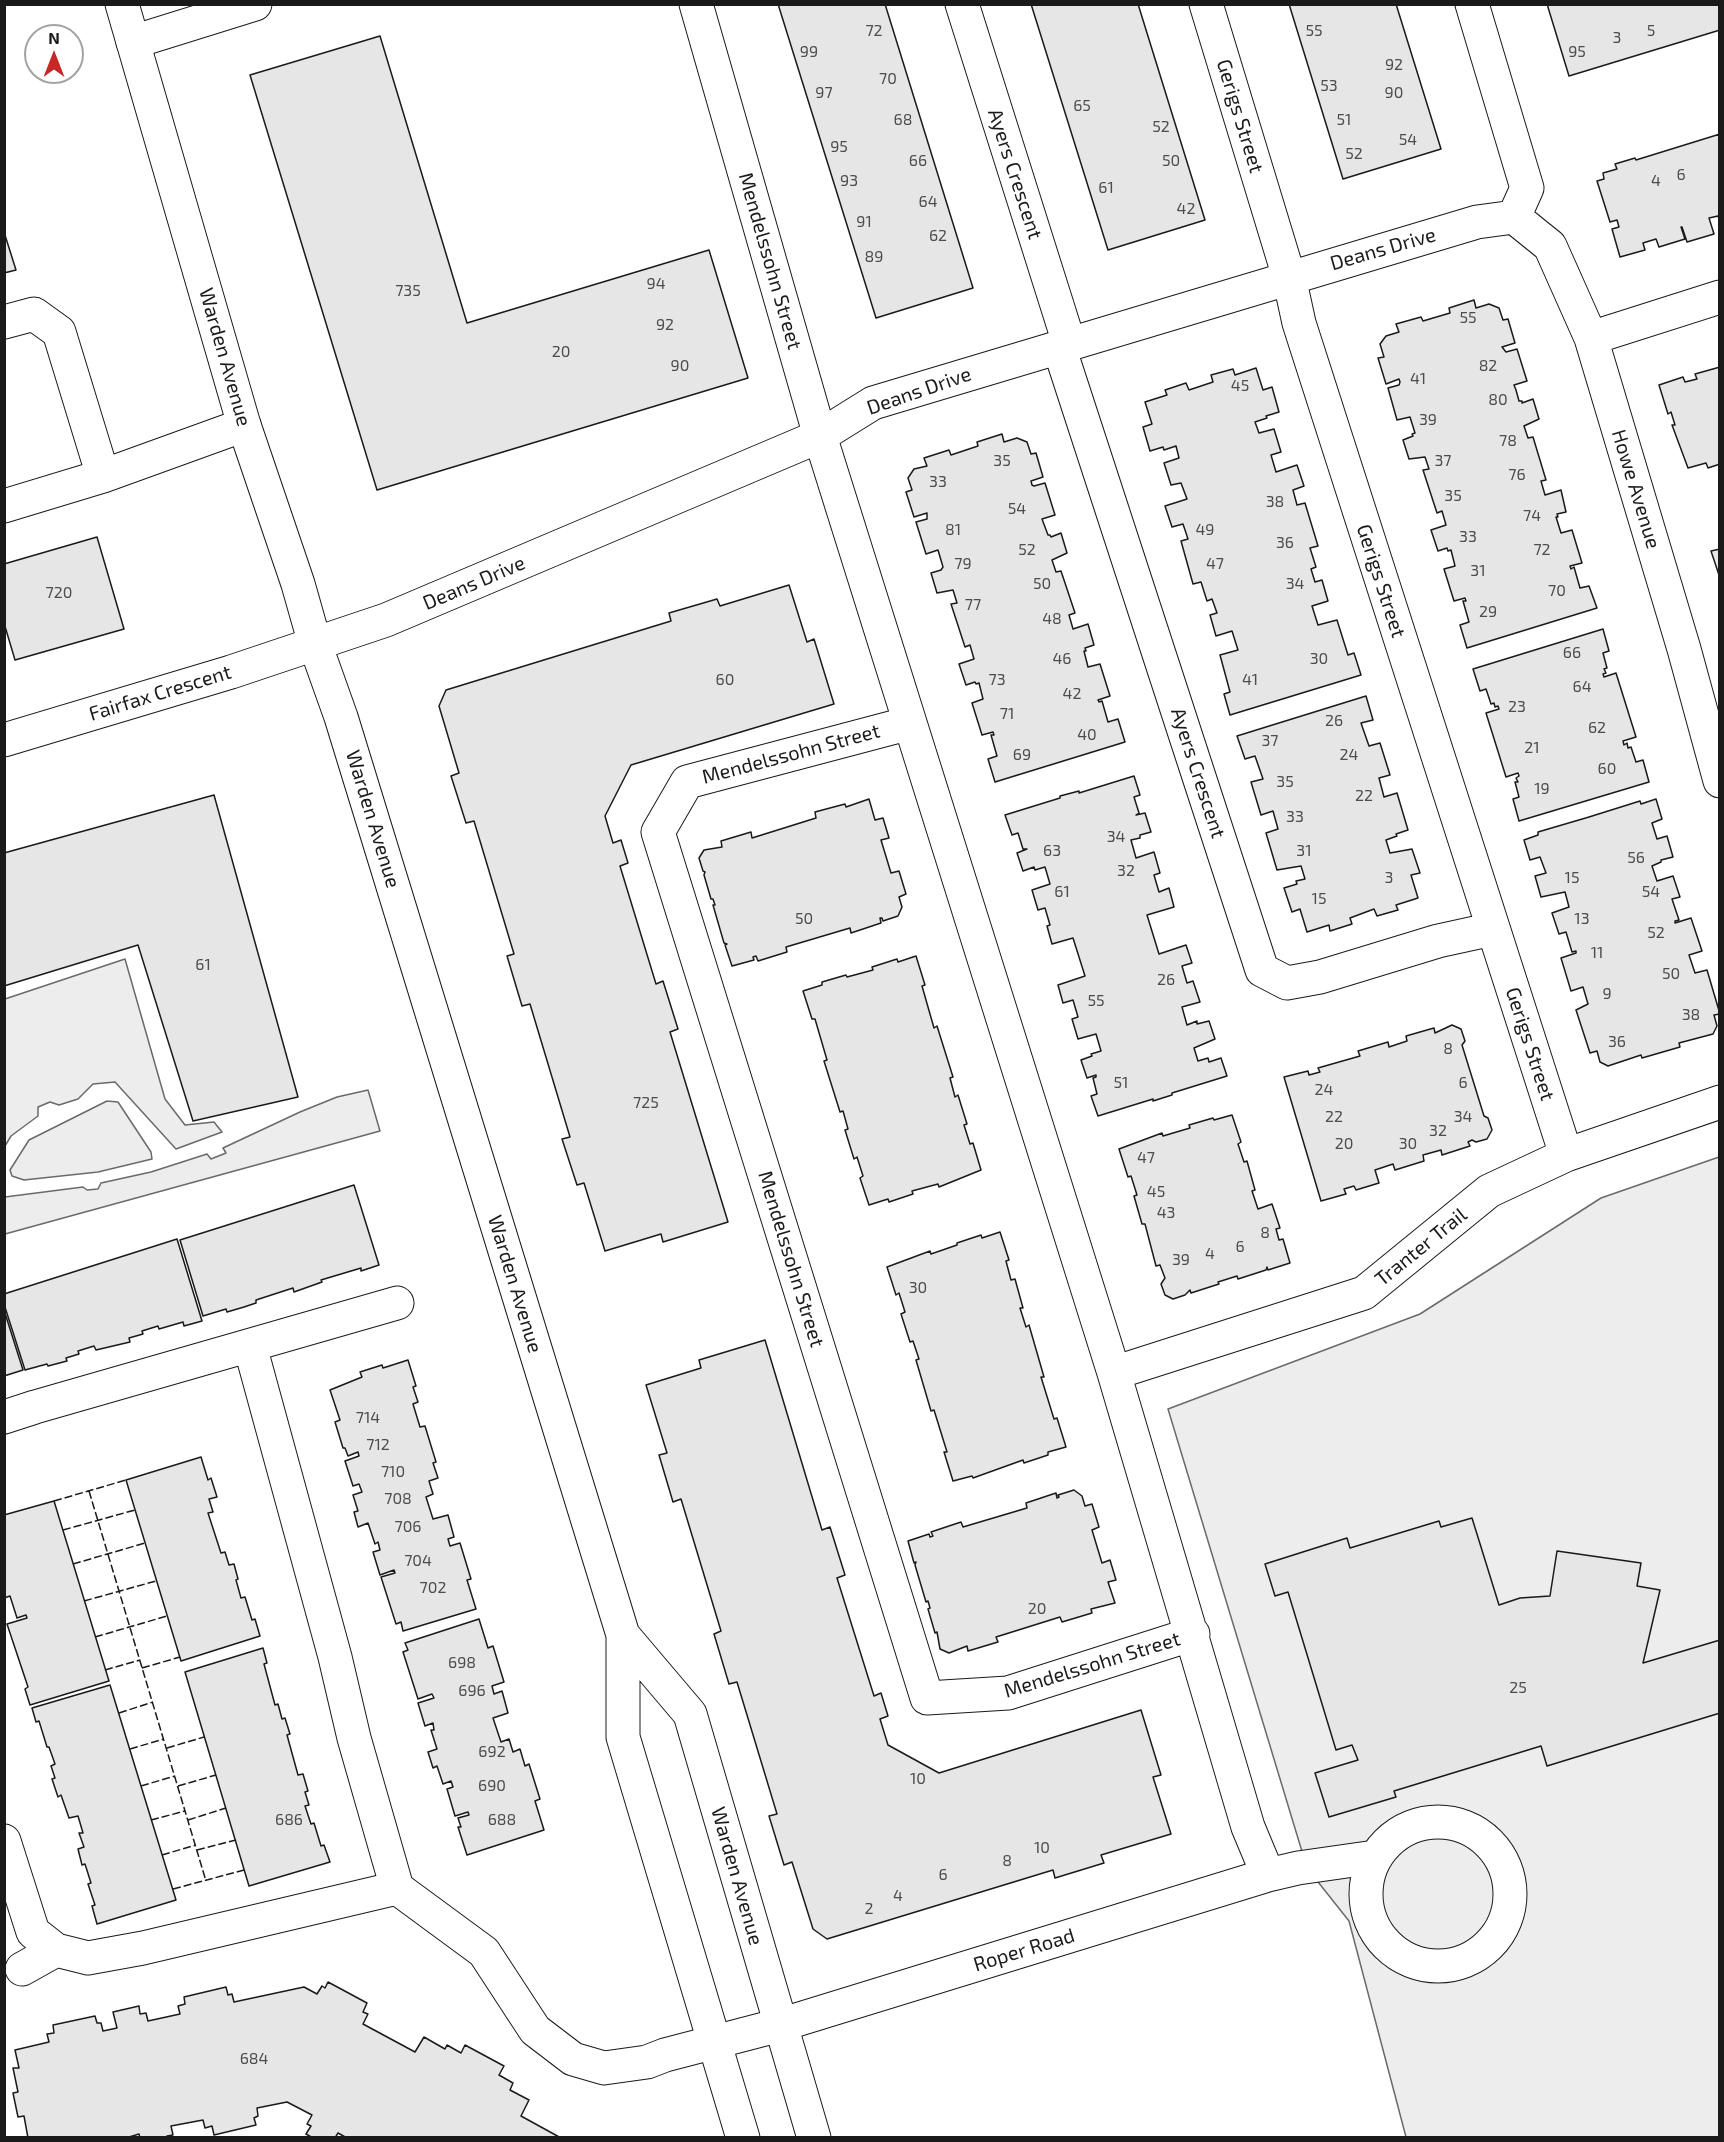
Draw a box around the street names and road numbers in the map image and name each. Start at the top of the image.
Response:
street label: Gerigs Street [1211,56,1269,176]
street label: Ayers Crescent [983,106,1047,242]
street label: Mendelssohn Street [733,170,807,352]
street label: Deans Drive [1327,222,1439,276]
street label: Warden Avenue [194,285,256,429]
street label: Deans Drive [864,362,974,420]
street label: Howe Avenue [1606,427,1666,551]
street label: Gerigs Street [1351,521,1411,641]
street label: Deans Drive [419,551,529,615]
street label: Fairfax Crescent [86,660,234,726]
street label: Ayers Crescent [1166,705,1230,841]
street label: Mendelssohn Street [700,719,882,789]
street label: Warden Avenue [341,747,405,891]
street label: Gerigs Street [1500,984,1560,1104]
street label: Mendelssohn Street [753,1168,829,1350]
street label: Tranter Trail [1370,1203,1472,1291]
street label: Warden Avenue [483,1212,547,1356]
street label: Mendelssohn Street [1001,1627,1183,1703]
street label: Warden Avenue [706,1804,768,1948]
street label: Roper Road [971,1923,1077,1977]

